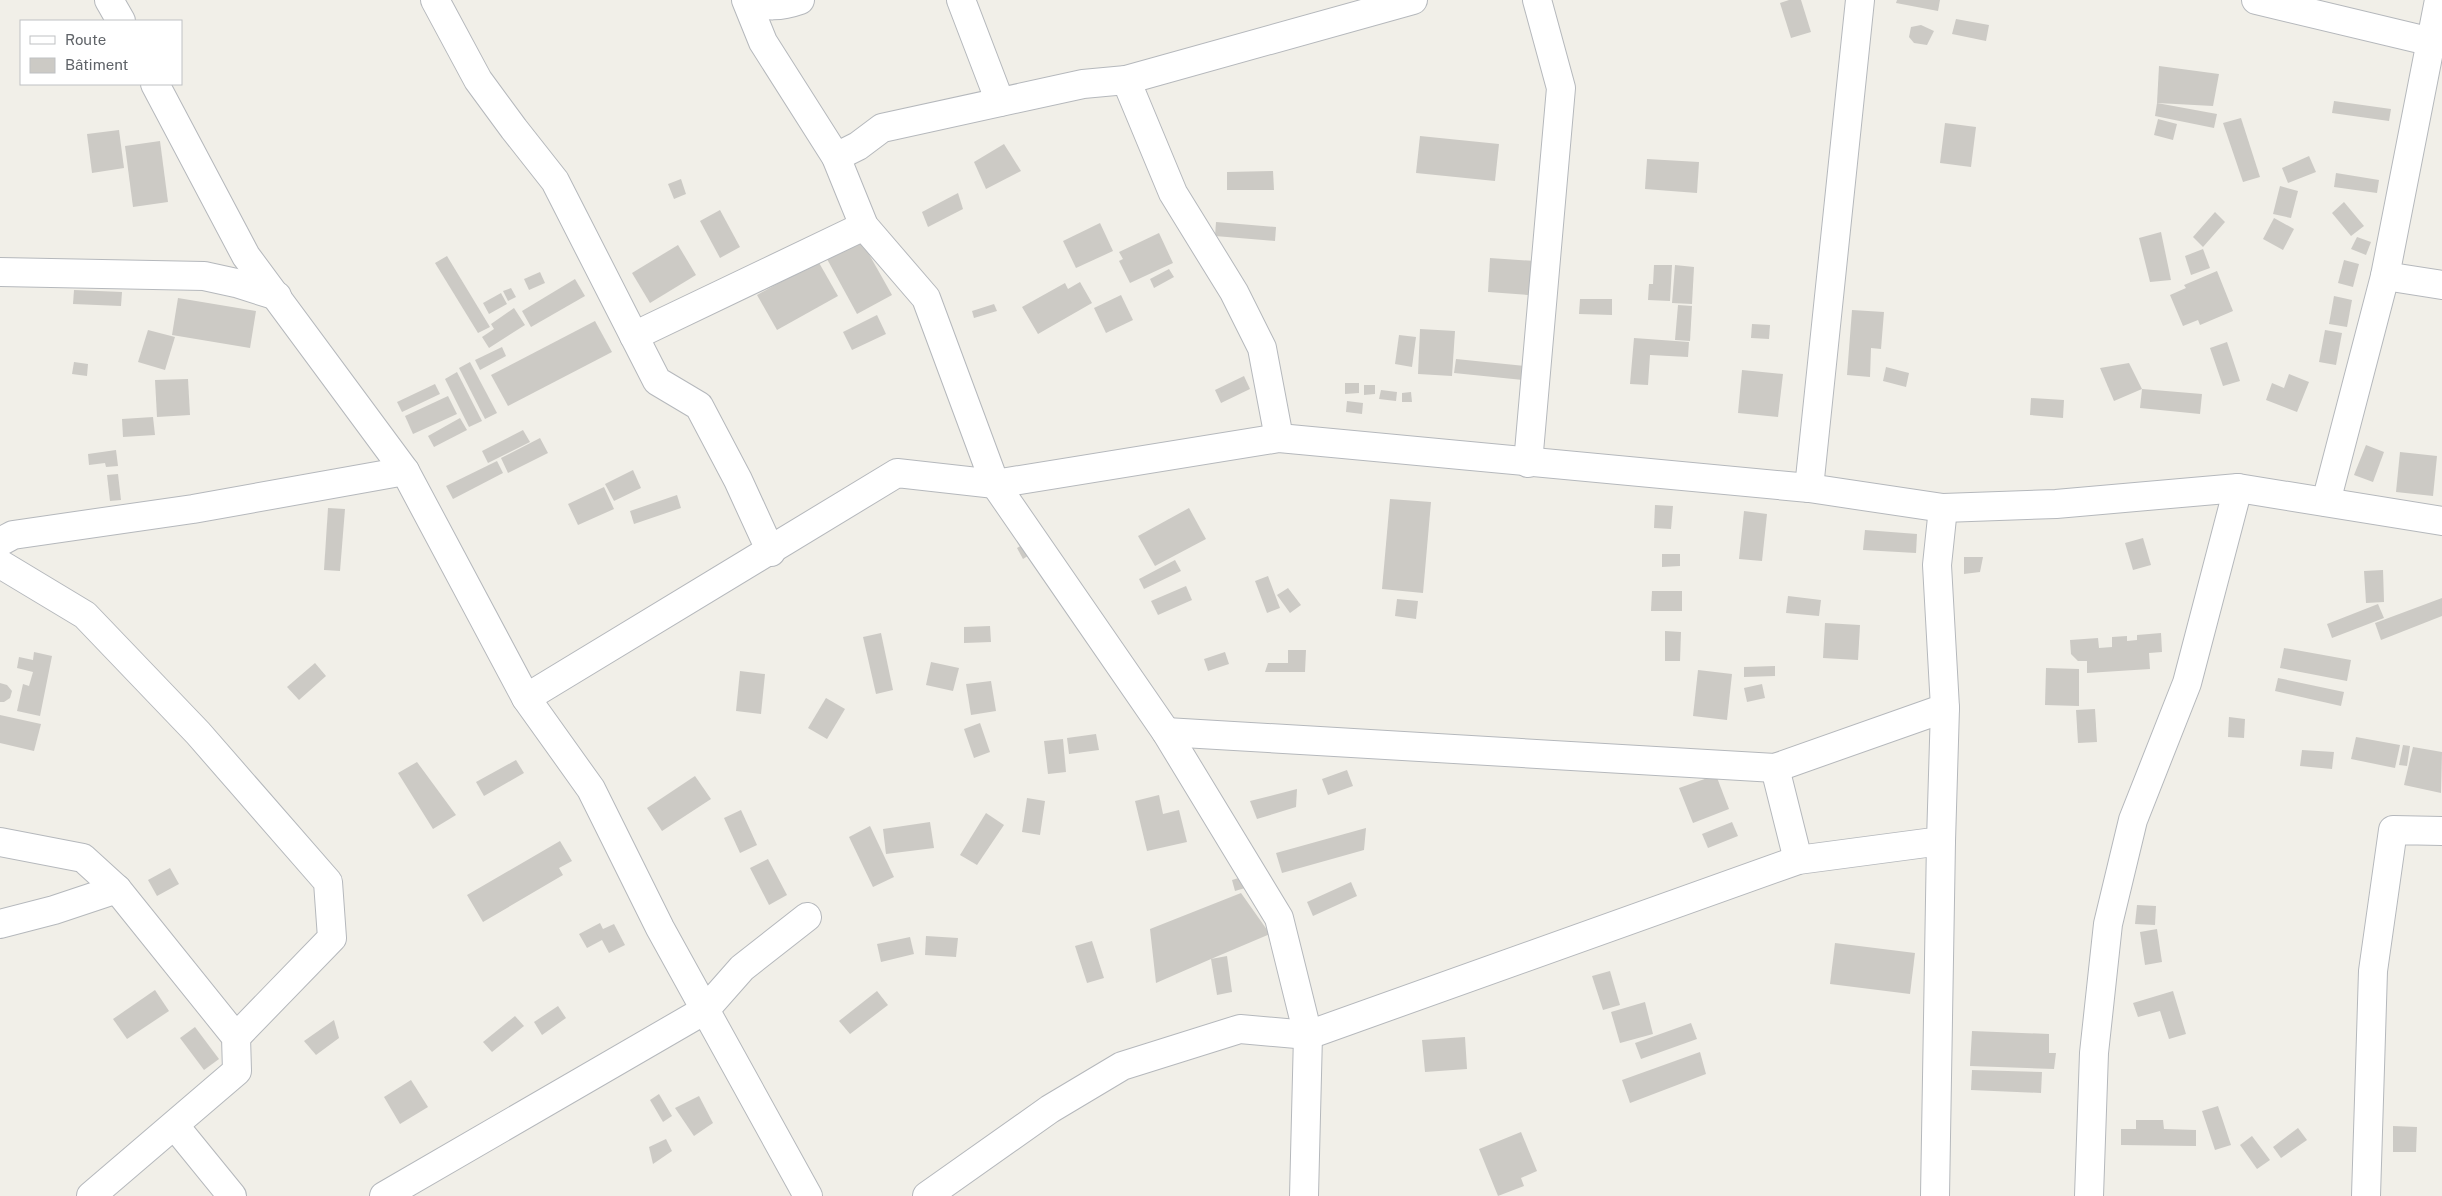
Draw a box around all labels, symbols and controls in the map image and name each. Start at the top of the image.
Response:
legend [20,20,182,85]
text: Route [65,31,106,48]
text: Bâtiment [65,56,128,73]

